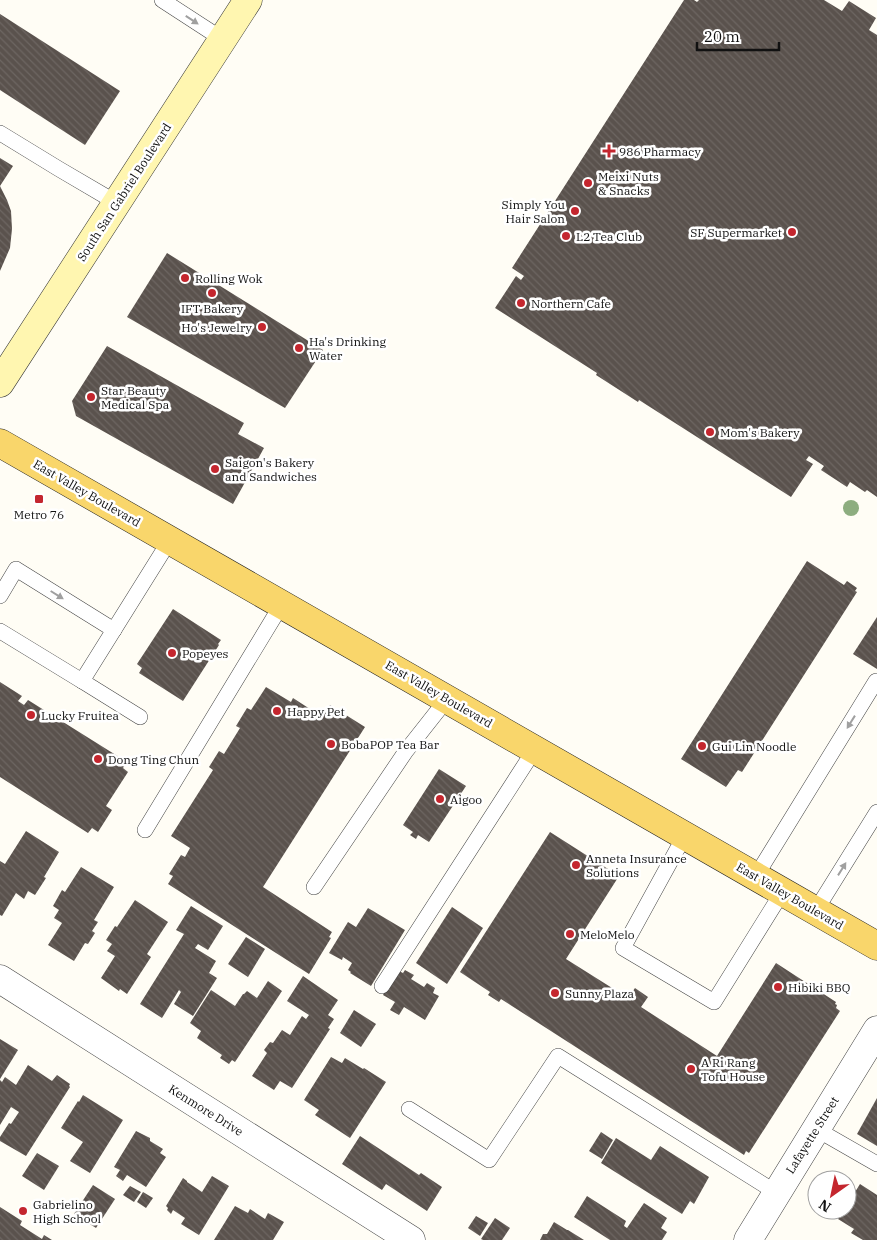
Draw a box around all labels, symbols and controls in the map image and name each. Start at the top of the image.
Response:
one-way arrow [185,15,199,25]
scale bar [697,20,780,52]
text: 20 m [704,27,740,46]
street label: South San Gabriel Boulevard [74,120,174,264]
place label: 986 Pharmacy [619,144,701,159]
marker: 986 Pharmacy [603,145,615,157]
place label: Meixi Nuts & Snacks [598,169,659,198]
marker: Meixi Nuts & Snacks [582,177,594,189]
place label: Simply You Hair Salon [502,197,566,226]
marker: Simply You Hair Salon [569,205,581,217]
place label: SF Supermarket [690,225,782,240]
marker: SF Supermarket [786,226,798,238]
place label: L2 Tea Club [576,229,642,244]
marker: L2 Tea Club [560,230,572,242]
place label: Rolling Wok [195,271,262,286]
marker: Rolling Wok [179,272,191,284]
marker: IFT Bakery [206,287,218,299]
place label: Northern Cafe [531,296,611,311]
marker: Northern Cafe [515,297,527,309]
place label: IFT Bakery [181,301,244,316]
place label: Ho's Jewelry [181,320,253,335]
marker: Ho's Jewelry [256,321,268,333]
place label: Ha's Drinking Water [309,334,387,363]
marker: Ha's Drinking Water [293,342,305,354]
place label: Star Beauty Medical Spa [101,383,170,412]
marker: Star Beauty Medical Spa [85,391,97,403]
place label: Mom's Bakery [720,425,800,440]
marker: Mom's Bakery [704,426,716,438]
place label: Saigon's Bakery and Sandwiches [225,455,317,484]
street label: East Valley Boulevard [31,456,143,530]
marker: Saigon's Bakery and Sandwiches [209,463,221,475]
marker: Metro 76 [33,493,45,505]
place label: Metro 76 [14,507,64,522]
one-way arrow [51,590,64,600]
place label: Popeyes [182,646,229,661]
marker: Popeyes [166,647,178,659]
street label: East Valley Boulevard [383,657,495,731]
place label: Happy Pet [287,704,345,719]
marker: Happy Pet [271,705,283,717]
place label: Lucky Fruitea [41,708,120,723]
marker: Lucky Fruitea [25,709,37,721]
one-way arrow [846,715,856,728]
place label: BobaPOP Tea Bar [341,737,440,752]
marker: BobaPOP Tea Bar [325,738,337,750]
place label: Gui Lin Noodle [712,739,796,754]
marker: Gui Lin Noodle [696,740,708,752]
place label: Dong Ting Chun [108,752,200,767]
marker: Dong Ting Chun [92,753,104,765]
place label: Aigoo [450,792,482,807]
marker: Aigoo [434,793,446,805]
place label: Anneta Insurance Solutions [586,851,687,880]
marker: Anneta Insurance Solutions [570,859,582,871]
street label: East Valley Boulevard [734,859,846,933]
one-way arrow [837,862,846,876]
place label: MeloMelo [580,927,635,942]
marker: MeloMelo [564,928,576,940]
place label: Hibiki BBQ [788,980,850,995]
marker: Hibiki BBQ [772,981,784,993]
place label: Sunny Plaza [565,986,635,1001]
marker: Sunny Plaza [549,987,561,999]
place label: A Ri Rang Tofu House [701,1055,765,1084]
marker: A Ri Rang Tofu House [685,1063,697,1075]
street label: Kenmore Drive [166,1081,246,1139]
street label: Lafayette Street [782,1094,842,1176]
north arrow [807,1170,857,1220]
text: N [815,1195,834,1216]
place label: Gabrielino High School [33,1197,101,1226]
marker: Gabrielino High School [17,1205,29,1217]

